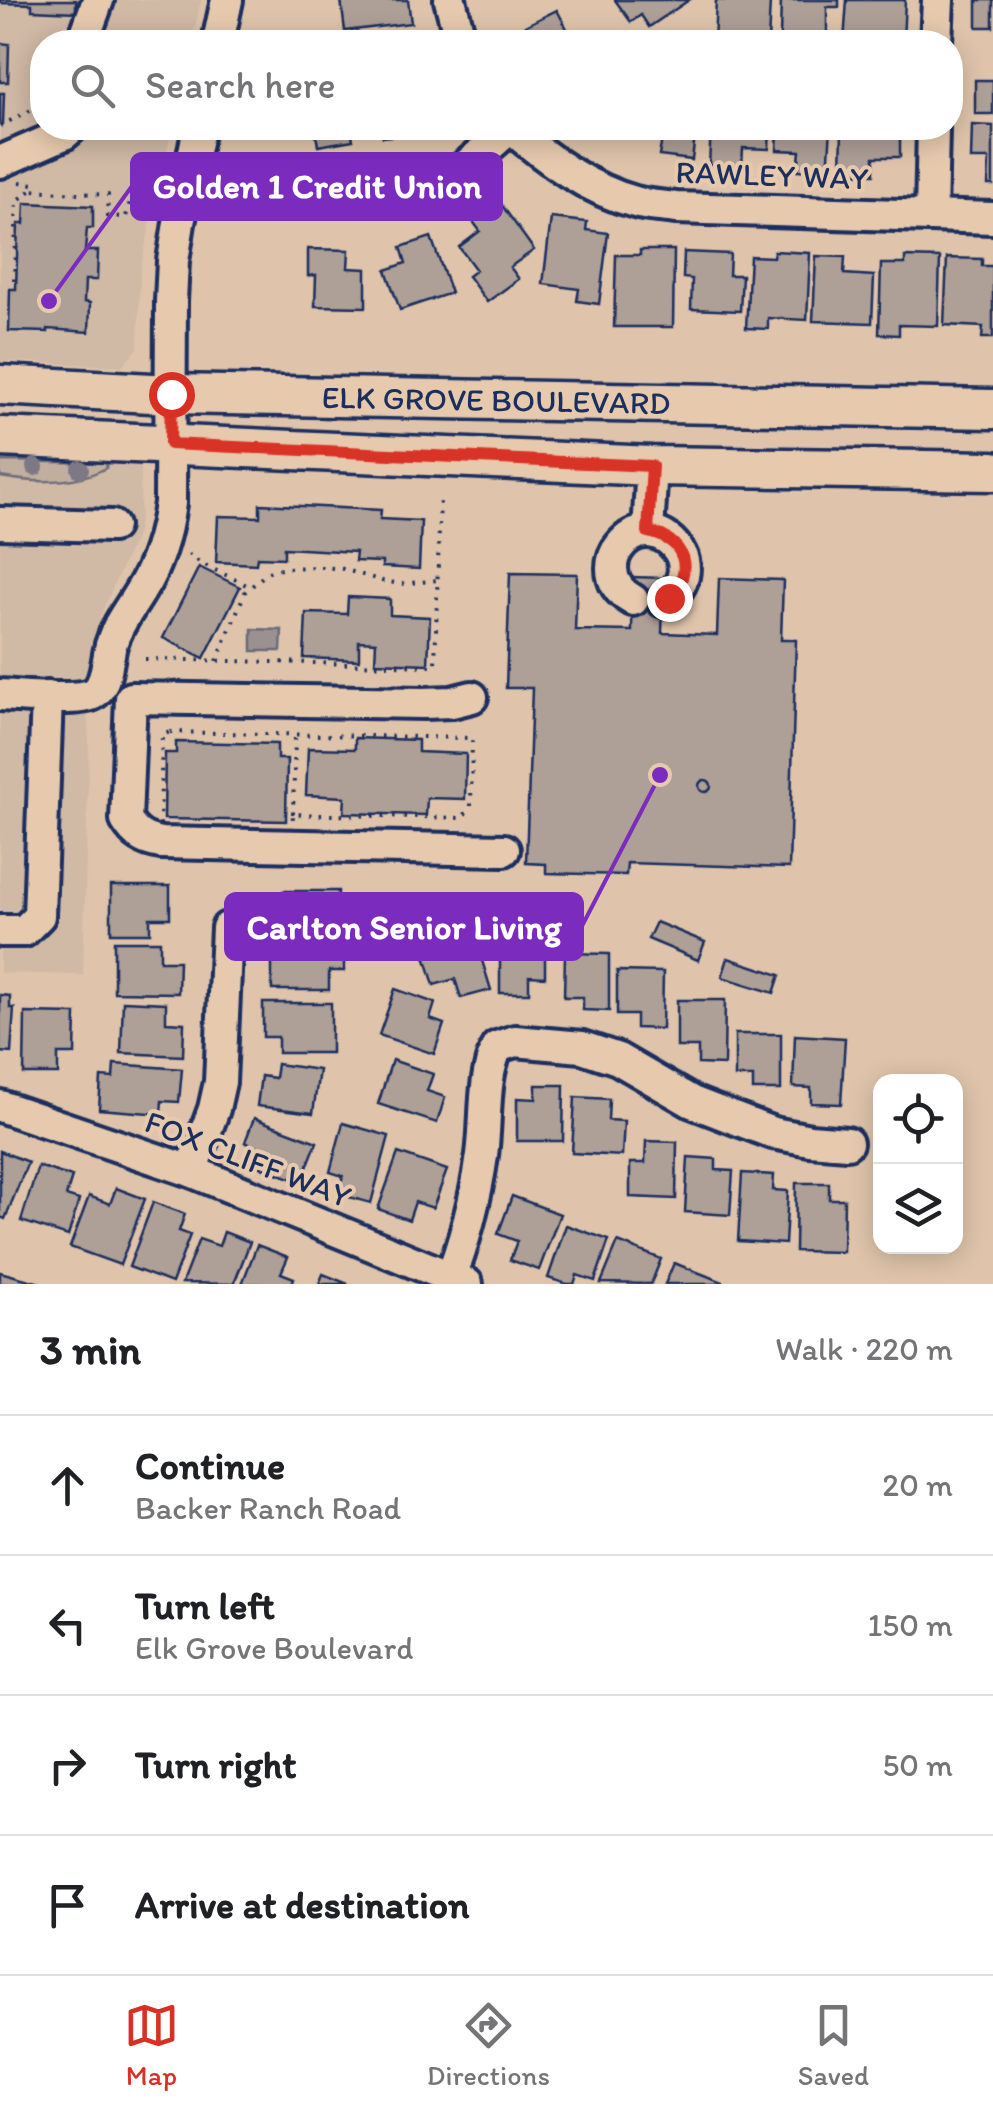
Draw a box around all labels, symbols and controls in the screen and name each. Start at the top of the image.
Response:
search box [30,30,963,140]
icon: search [65,58,120,113]
text: Search here [145,62,336,108]
street label: RAWLEY WAY [675,153,869,197]
callout: Golden 1 Credit Union [132,154,501,219]
text: Golden 1 Credit Union [152,165,482,207]
route start [149,372,195,418]
street label: ELK GROVE BOULEVARD [321,378,671,422]
route end [647,576,693,622]
callout: Carlton Senior Living [226,894,582,959]
text: Carlton Senior Living [246,906,563,948]
map controls [873,1074,963,1254]
button: locate [873,1074,963,1164]
street label: FOX CLIFF WAY [140,1102,356,1216]
button: layers [873,1164,963,1254]
text: 3 min [40,1324,141,1375]
text: Walk · 220 m [775,1330,953,1368]
text: Continue [135,1443,285,1489]
icon: ahead [40,1458,95,1513]
text: 20 m [882,1466,953,1504]
text: Backer Ranch Road [135,1489,401,1527]
text: Turn left [135,1583,275,1629]
icon: left [40,1598,95,1653]
text: 150 m [868,1606,953,1644]
text: Elk Grove Boulevard [135,1629,413,1667]
icon: right [40,1738,95,1793]
text: Turn right [135,1742,297,1788]
text: 50 m [882,1746,953,1784]
icon: arrive [40,1878,95,1933]
text: Arrive at destination [135,1882,470,1928]
tab: Map [124,1998,179,2092]
tab: Directions [427,1998,550,2092]
tab: Saved [798,1998,869,2092]

